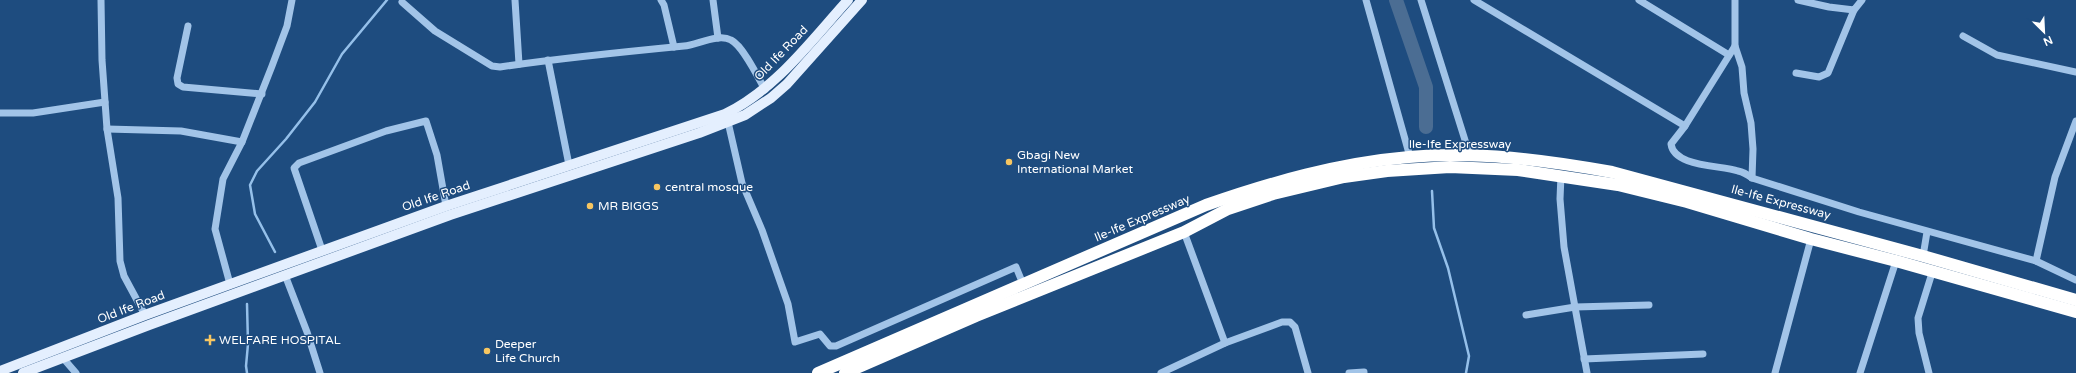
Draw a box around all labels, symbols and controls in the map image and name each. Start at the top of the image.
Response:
north arrow [2024,12,2064,52]
street label: Old Ife Road [751,23,811,83]
text: N [2041,33,2055,48]
street label: Ile-Ife Expressway [1409,137,1512,151]
place label: Gbagi New International Market [1017,148,1133,176]
marker: Gbagi New International Market [1004,157,1014,167]
street label: Old Ife Road [400,178,472,214]
place label: central mosque [665,180,753,194]
marker: central mosque [652,182,662,192]
street label: Ile-Ife Expressway [1730,182,1833,222]
street label: Ile-Ife Expressway [1092,191,1192,244]
place label: MR BIGGS [598,199,659,213]
marker: MR BIGGS [585,201,595,211]
street label: Old Ife Road [95,288,167,326]
place label: WELFARE HOSPITAL [219,333,341,347]
marker: WELFARE HOSPITAL [204,334,216,346]
place label: Deeper Life Church [495,337,560,365]
marker: Deeper Life Church [482,346,492,356]

